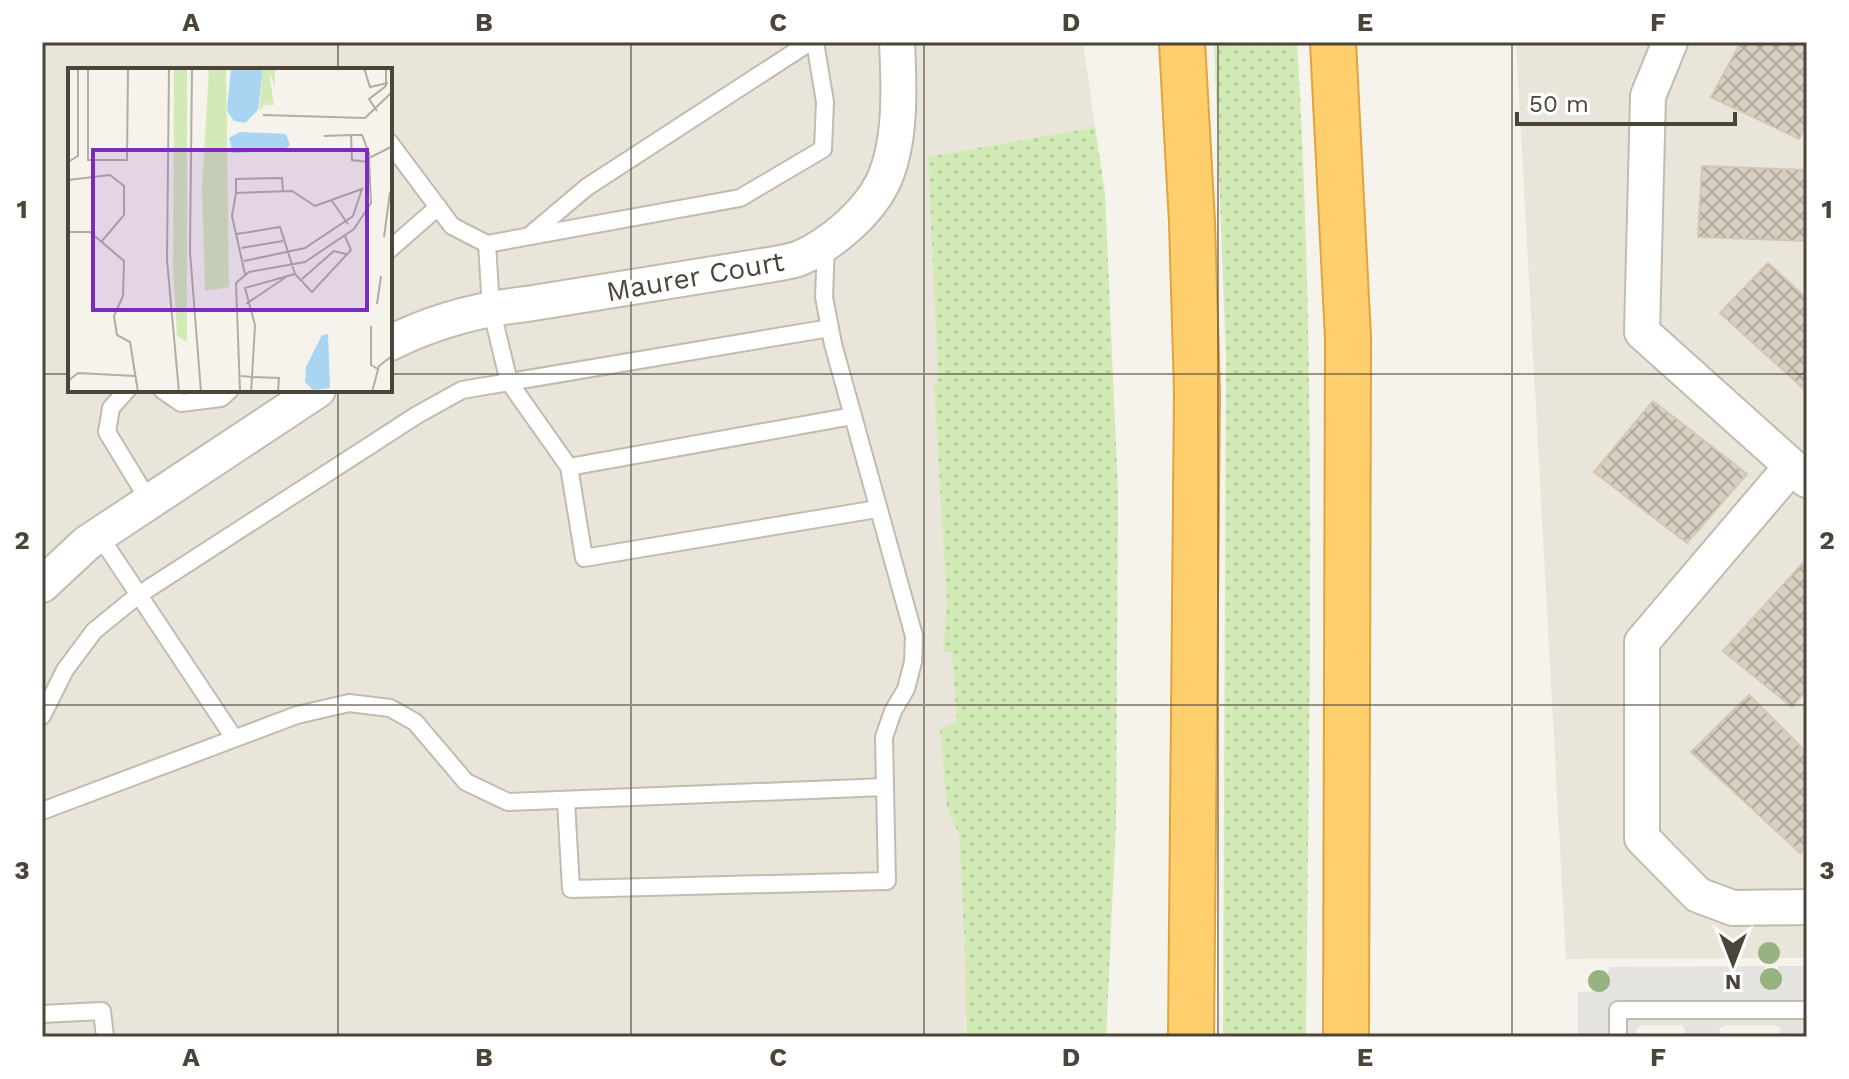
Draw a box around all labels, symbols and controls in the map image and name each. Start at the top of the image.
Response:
text: A [182,7,200,37]
text: B [475,7,493,37]
text: C [769,7,787,37]
text: D [1062,7,1080,37]
text: E [1357,7,1373,37]
text: F [1650,7,1666,37]
inset map [68,68,392,392]
scale bar [1517,76,1735,126]
text: 50 m [1529,90,1589,118]
text: 1 [16,194,28,224]
text: 1 [1821,194,1833,224]
street label: Maurer Court [604,245,787,308]
text: 2 [14,525,30,555]
text: 2 [1819,525,1835,555]
text: 3 [14,855,30,885]
text: 3 [1819,855,1835,885]
north arrow [1693,923,1773,1003]
text: N [1725,970,1741,995]
text: A [182,1042,200,1072]
text: B [475,1042,493,1072]
text: C [769,1042,787,1072]
text: D [1062,1042,1080,1072]
text: E [1357,1042,1373,1072]
text: F [1650,1042,1666,1072]

